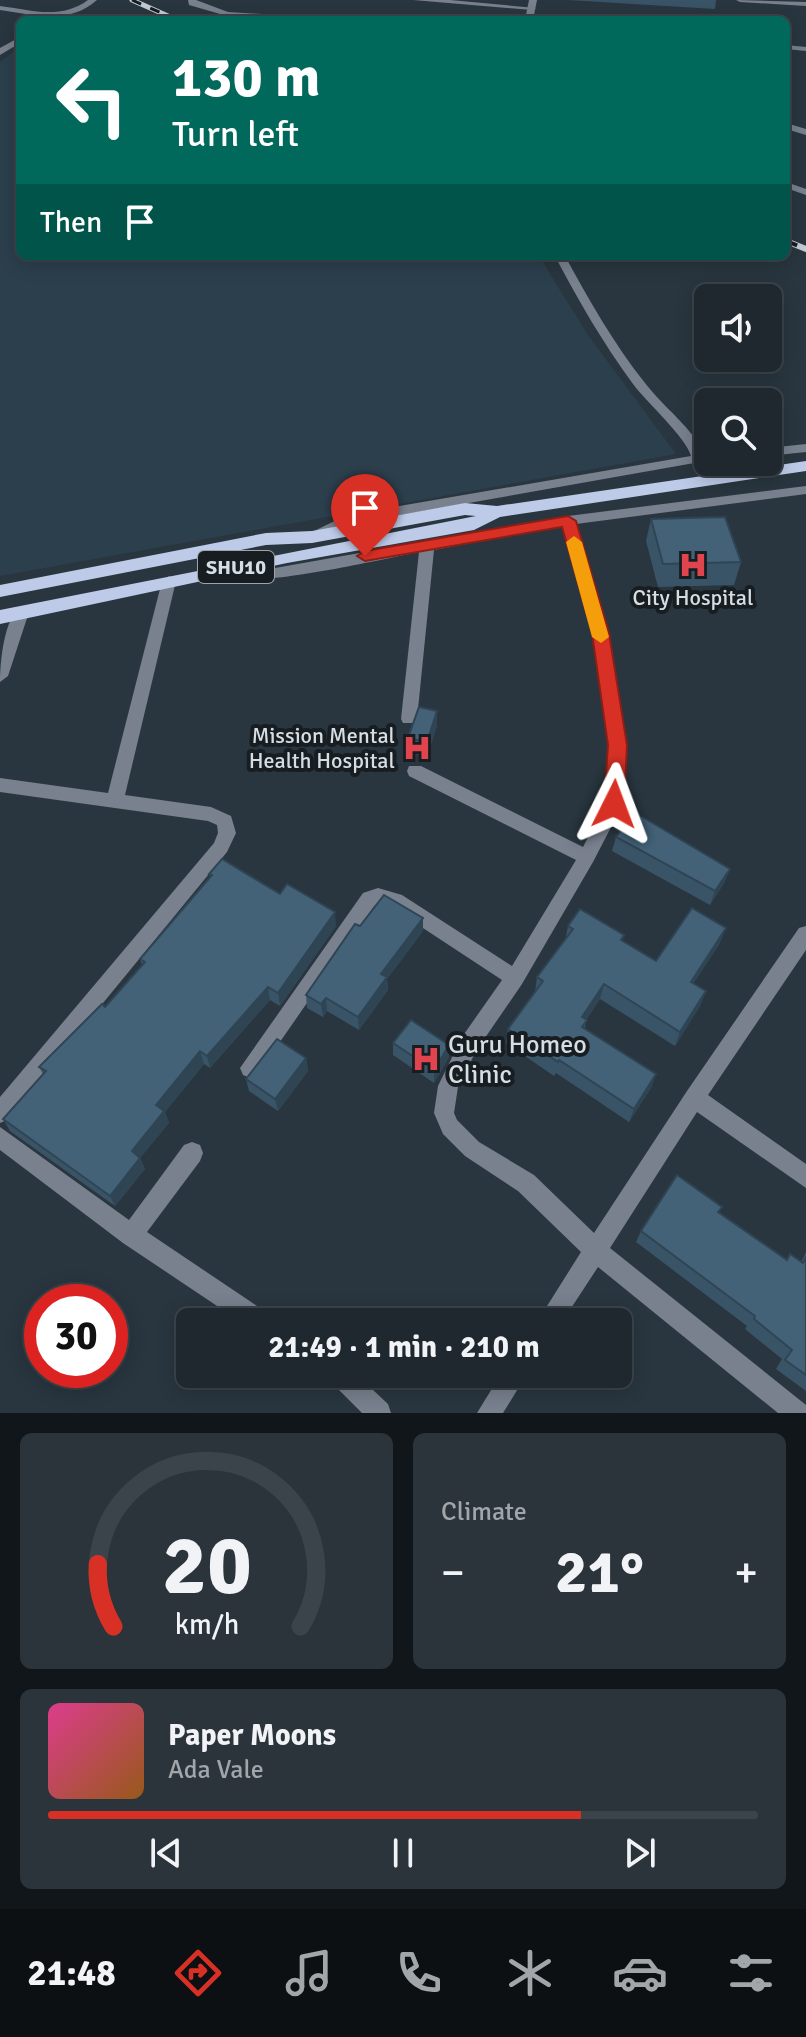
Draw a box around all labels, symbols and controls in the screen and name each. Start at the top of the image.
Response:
text: 130 m [172,43,320,112]
icon: left [40,48,144,152]
text: Turn left [172,112,299,157]
icon: arrive [118,200,162,244]
text: Then [40,204,102,241]
map controls [694,284,782,476]
button: sound [694,284,782,372]
button: search [694,388,782,476]
pin [331,474,399,556]
icon: arrive [343,486,387,530]
hospital icon: City Hospital [678,550,708,580]
road number: SHU10 [198,551,274,583]
place label: City Hospital [633,584,753,611]
place label: Mission Mental Health Hospital [249,722,395,774]
hospital icon: Mission Mental Health Hospital [402,733,432,763]
position arrow [572,762,656,846]
place label: Guru Homeo Clinic [448,1029,587,1091]
hospital icon: Guru Homeo Clinic [411,1044,441,1074]
speed limit sign: 30 [24,1284,128,1388]
text: 21:49 · 1 min · 210 m [268,1329,540,1366]
text: Climate [441,1496,527,1528]
text: 20 [162,1515,251,1617]
text: 21° [555,1536,644,1610]
text: − [441,1546,465,1600]
text: + [734,1546,758,1600]
text: km/h [174,1607,239,1642]
text: Paper Moons [168,1717,336,1754]
text: Ada Vale [168,1754,264,1786]
icon: previous [144,1831,188,1875]
icon: pause [381,1831,425,1875]
icon: next [618,1831,662,1875]
icon: directions [170,1945,226,2001]
icon: music [281,1945,337,2001]
icon: phone [391,1945,447,2001]
icon: climate [502,1945,558,2001]
icon: car [612,1945,668,2001]
icon: filters [723,1945,779,2001]
text: 21:48 [27,1951,116,1996]

